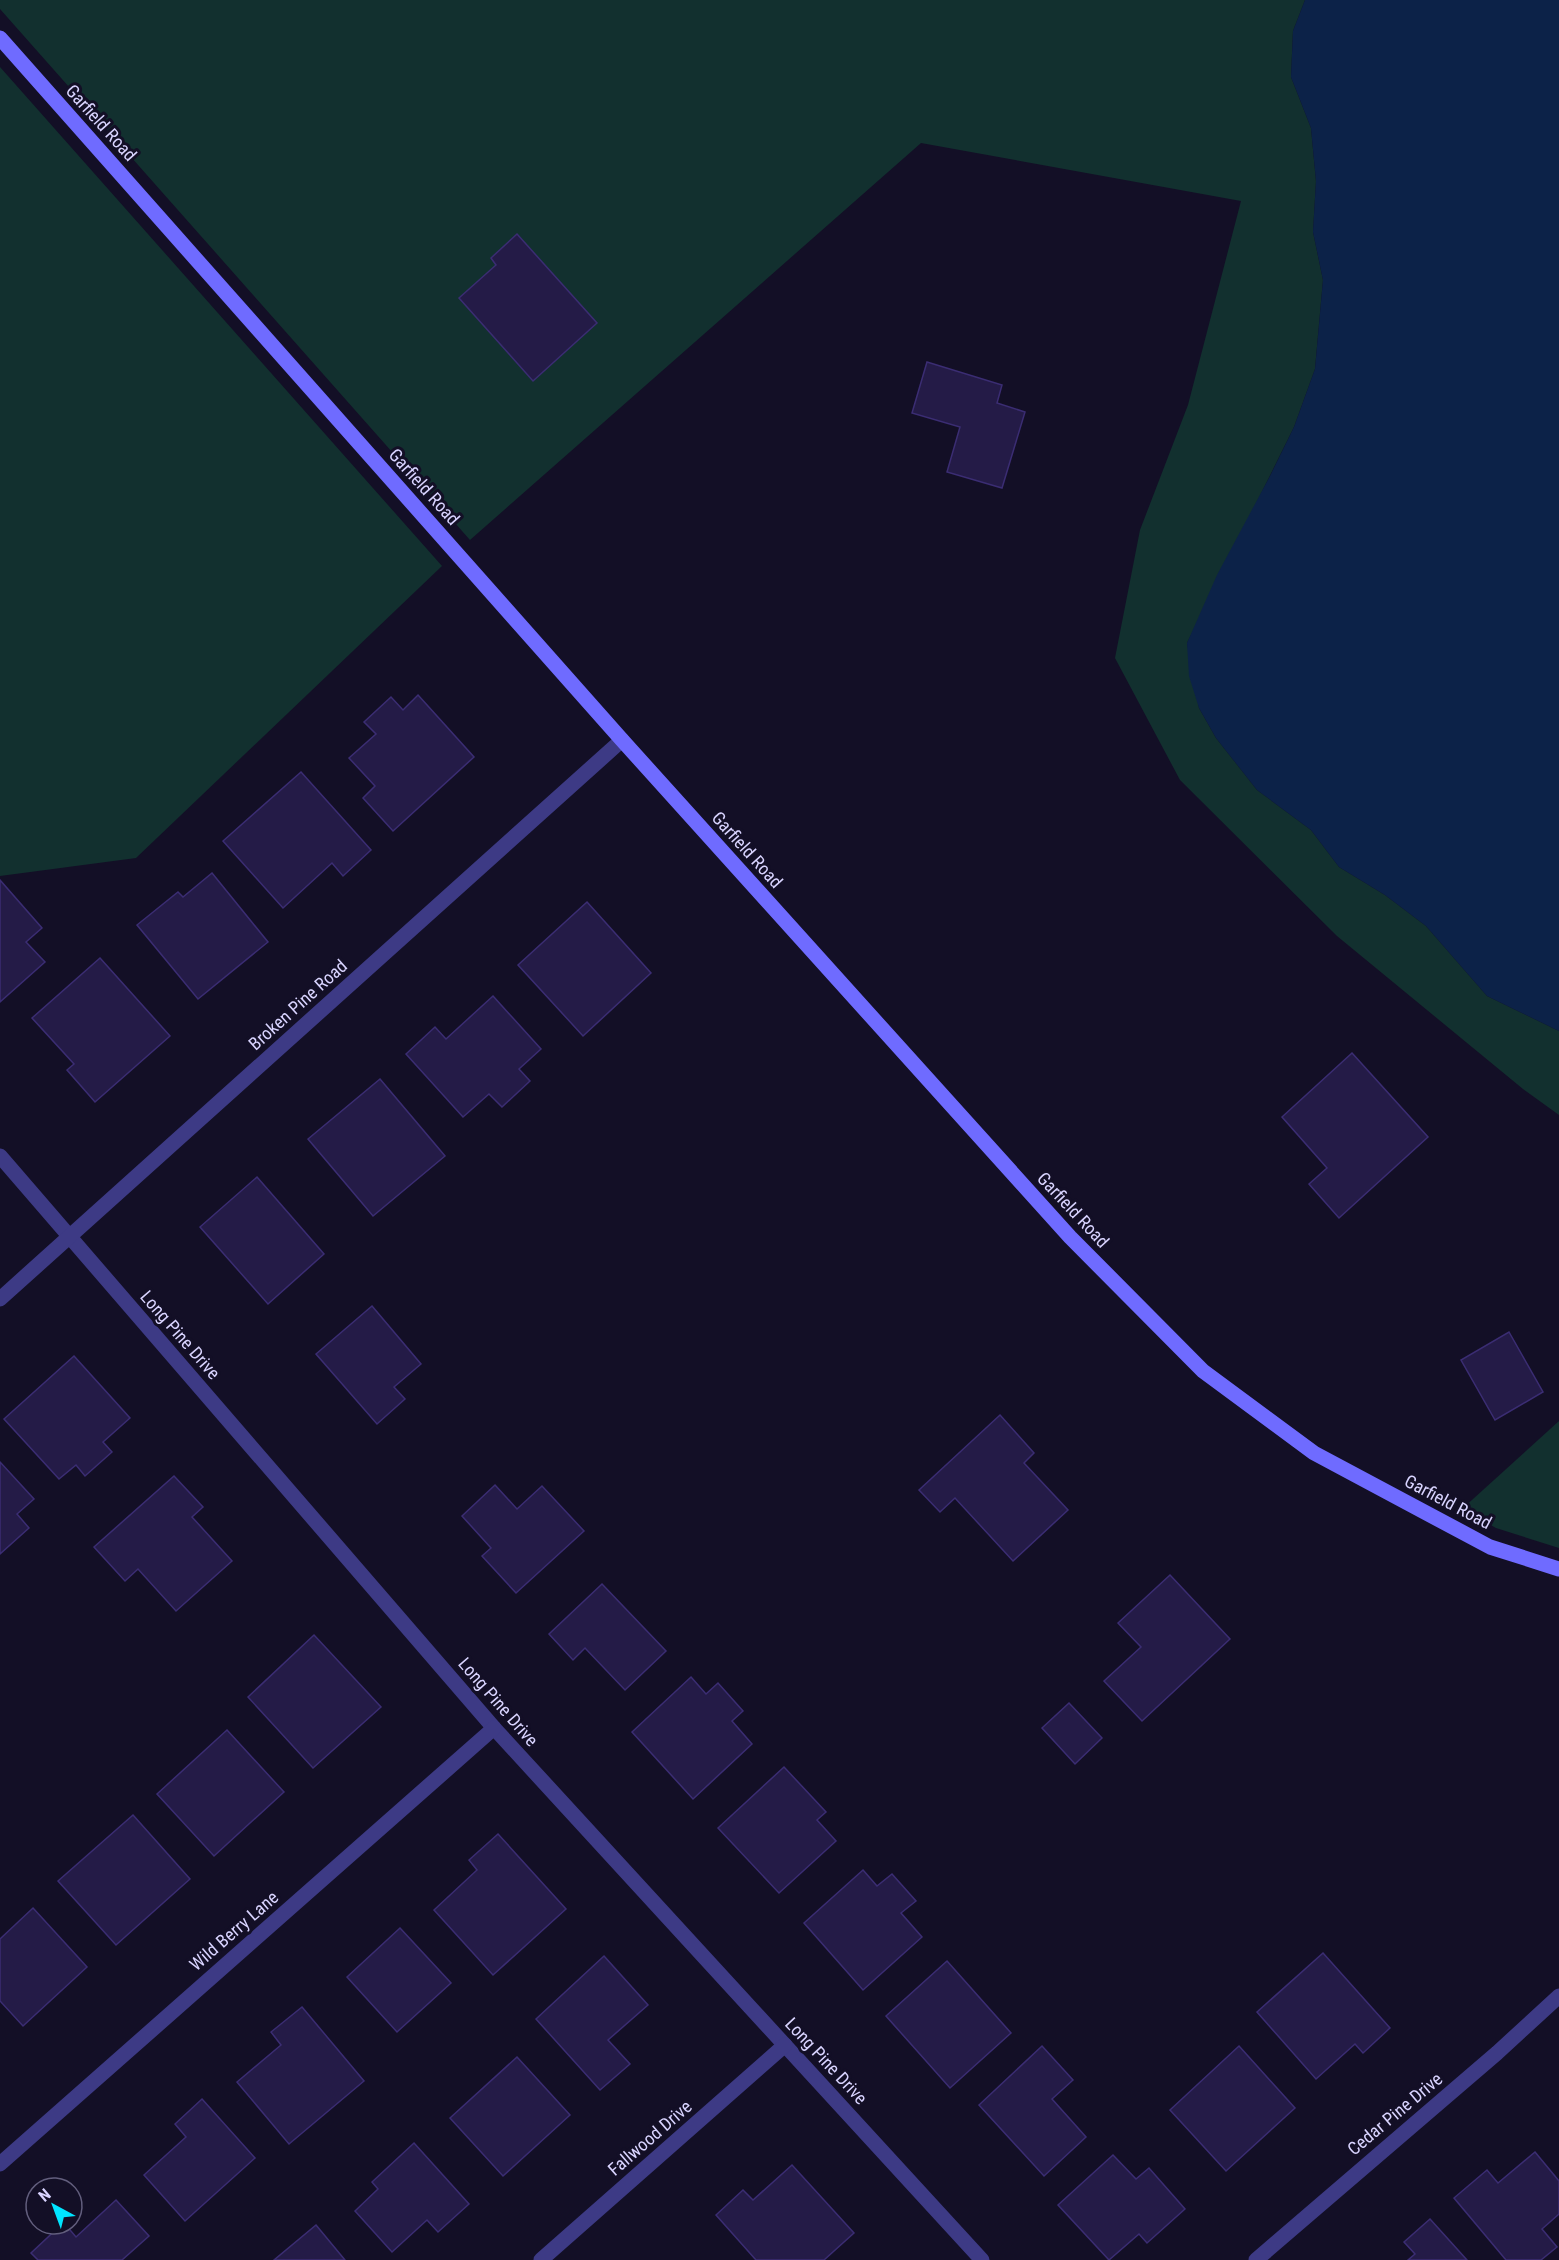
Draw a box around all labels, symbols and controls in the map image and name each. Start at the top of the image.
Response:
street label: Garfield Road [62,80,141,165]
street label: Garfield Road [385,444,464,529]
street label: Garfield Road [708,807,787,892]
street label: Broken Pine Road [244,955,351,1054]
street label: Garfield Road [1033,1168,1114,1252]
street label: Long Pine Drive [136,1286,225,1383]
street label: Garfield Road [1401,1470,1495,1533]
street label: Long Pine Drive [454,1653,543,1750]
street label: Wild Berry Lane [185,1886,282,1975]
street label: Long Pine Drive [781,2013,872,2108]
street label: Cedar Pine Drive [1343,2068,1446,2159]
street label: Fallwood Drive [604,2096,696,2180]
north arrow [24,2176,84,2236]
text: N [35,2185,54,2205]

